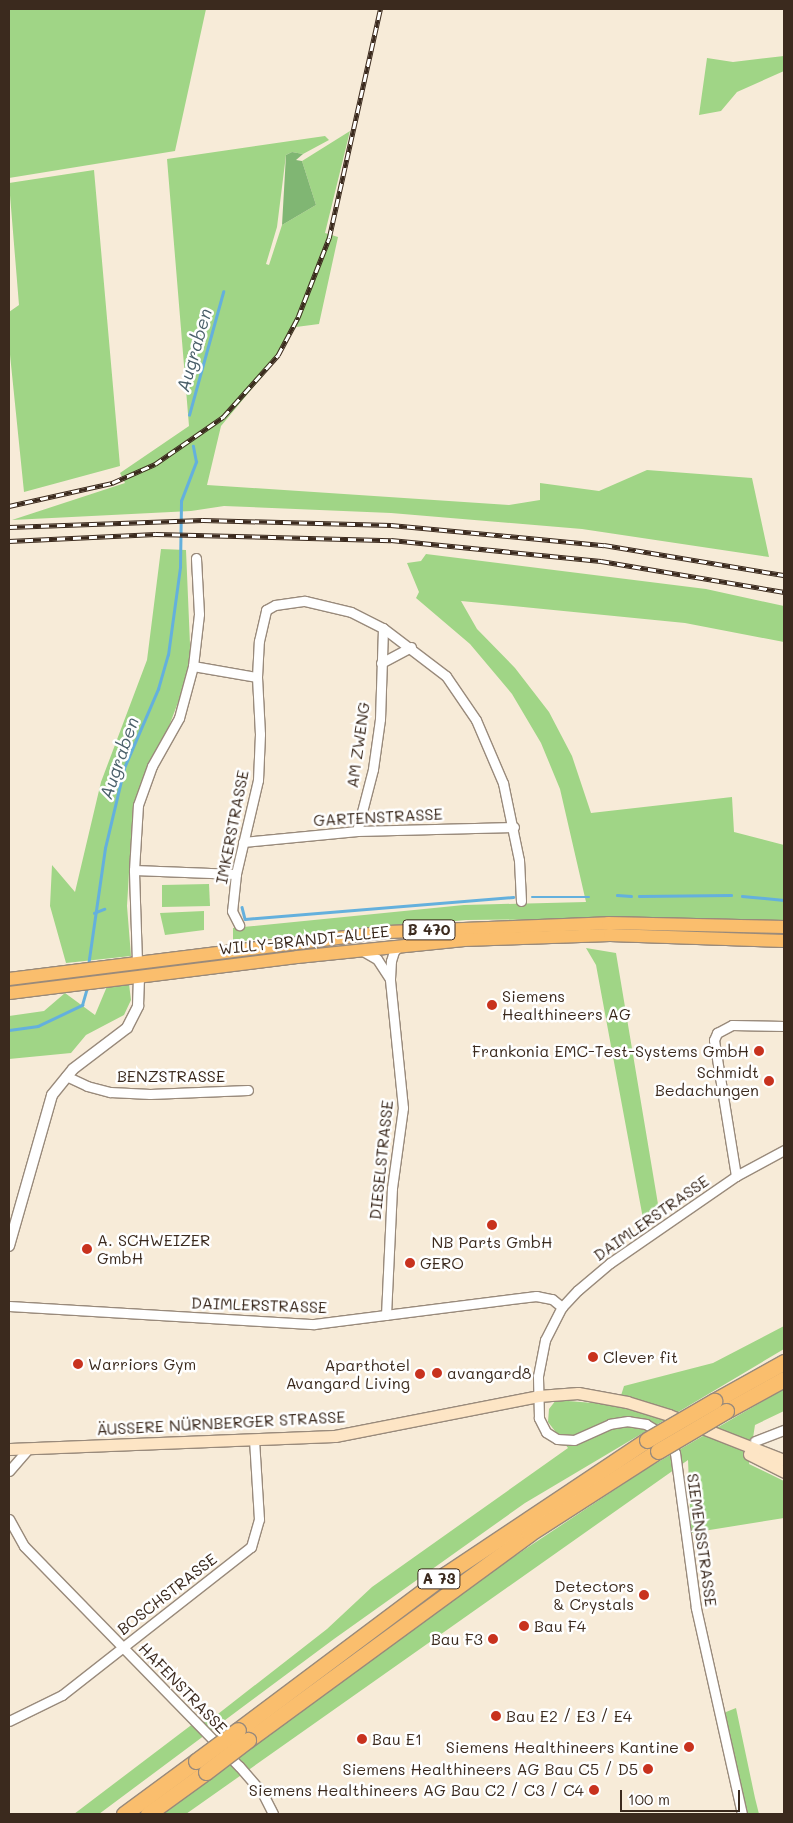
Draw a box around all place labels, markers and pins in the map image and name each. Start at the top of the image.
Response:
place label: Siemens Healthineers AG [502,986,631,1024]
marker: Siemens Healthineers AG [486,999,498,1011]
place label: Frankonia EMC-Test-Systems GmbH [472,1041,749,1061]
marker: Frankonia EMC-Test-Systems GmbH [753,1045,765,1057]
place label: Schmidt Bedachungen [655,1062,759,1100]
marker: Schmidt Bedachungen [763,1075,775,1087]
marker: NB Parts GmbH [486,1219,498,1231]
place label: A. SCHWEIZER GmbH [97,1230,210,1268]
place label: NB Parts GmbH [432,1232,552,1252]
marker: A. SCHWEIZER GmbH [81,1243,93,1255]
place label: GERO [420,1253,464,1273]
marker: GERO [404,1257,416,1269]
place label: Clever fit [603,1347,678,1367]
marker: Clever fit [587,1351,599,1363]
place label: Warriors Gym [88,1354,196,1374]
place label: Aparthotel Avangard Living [286,1355,410,1393]
marker: Warriors Gym [72,1358,84,1370]
place label: avangard8 [447,1363,531,1383]
marker: avangard8 [431,1367,443,1379]
marker: Aparthotel Avangard Living [414,1368,426,1380]
place label: Detectors & Crystals [553,1576,634,1614]
marker: Detectors & Crystals [638,1589,650,1601]
place label: Bau F4 [534,1616,586,1636]
marker: Bau F4 [518,1620,530,1632]
place label: Bau F3 [431,1629,483,1649]
marker: Bau F3 [487,1633,499,1645]
place label: Bau E2 / E3 / E4 [506,1706,632,1726]
marker: Bau E2 / E3 / E4 [490,1710,502,1722]
place label: Bau E1 [372,1729,422,1749]
marker: Bau E1 [356,1733,368,1745]
place label: Siemens Healthineers Kantine [446,1737,679,1757]
marker: Siemens Healthineers Kantine [683,1741,695,1753]
place label: Siemens Healthineers AG Bau C5 / D5 [342,1759,638,1779]
marker: Siemens Healthineers AG Bau C5 / D5 [642,1763,654,1775]
place label: Siemens Healthineers AG Bau C2 / C3 / C4 [249,1780,584,1800]
marker: Siemens Healthineers AG Bau C2 / C3 / C4 [588,1784,600,1796]

